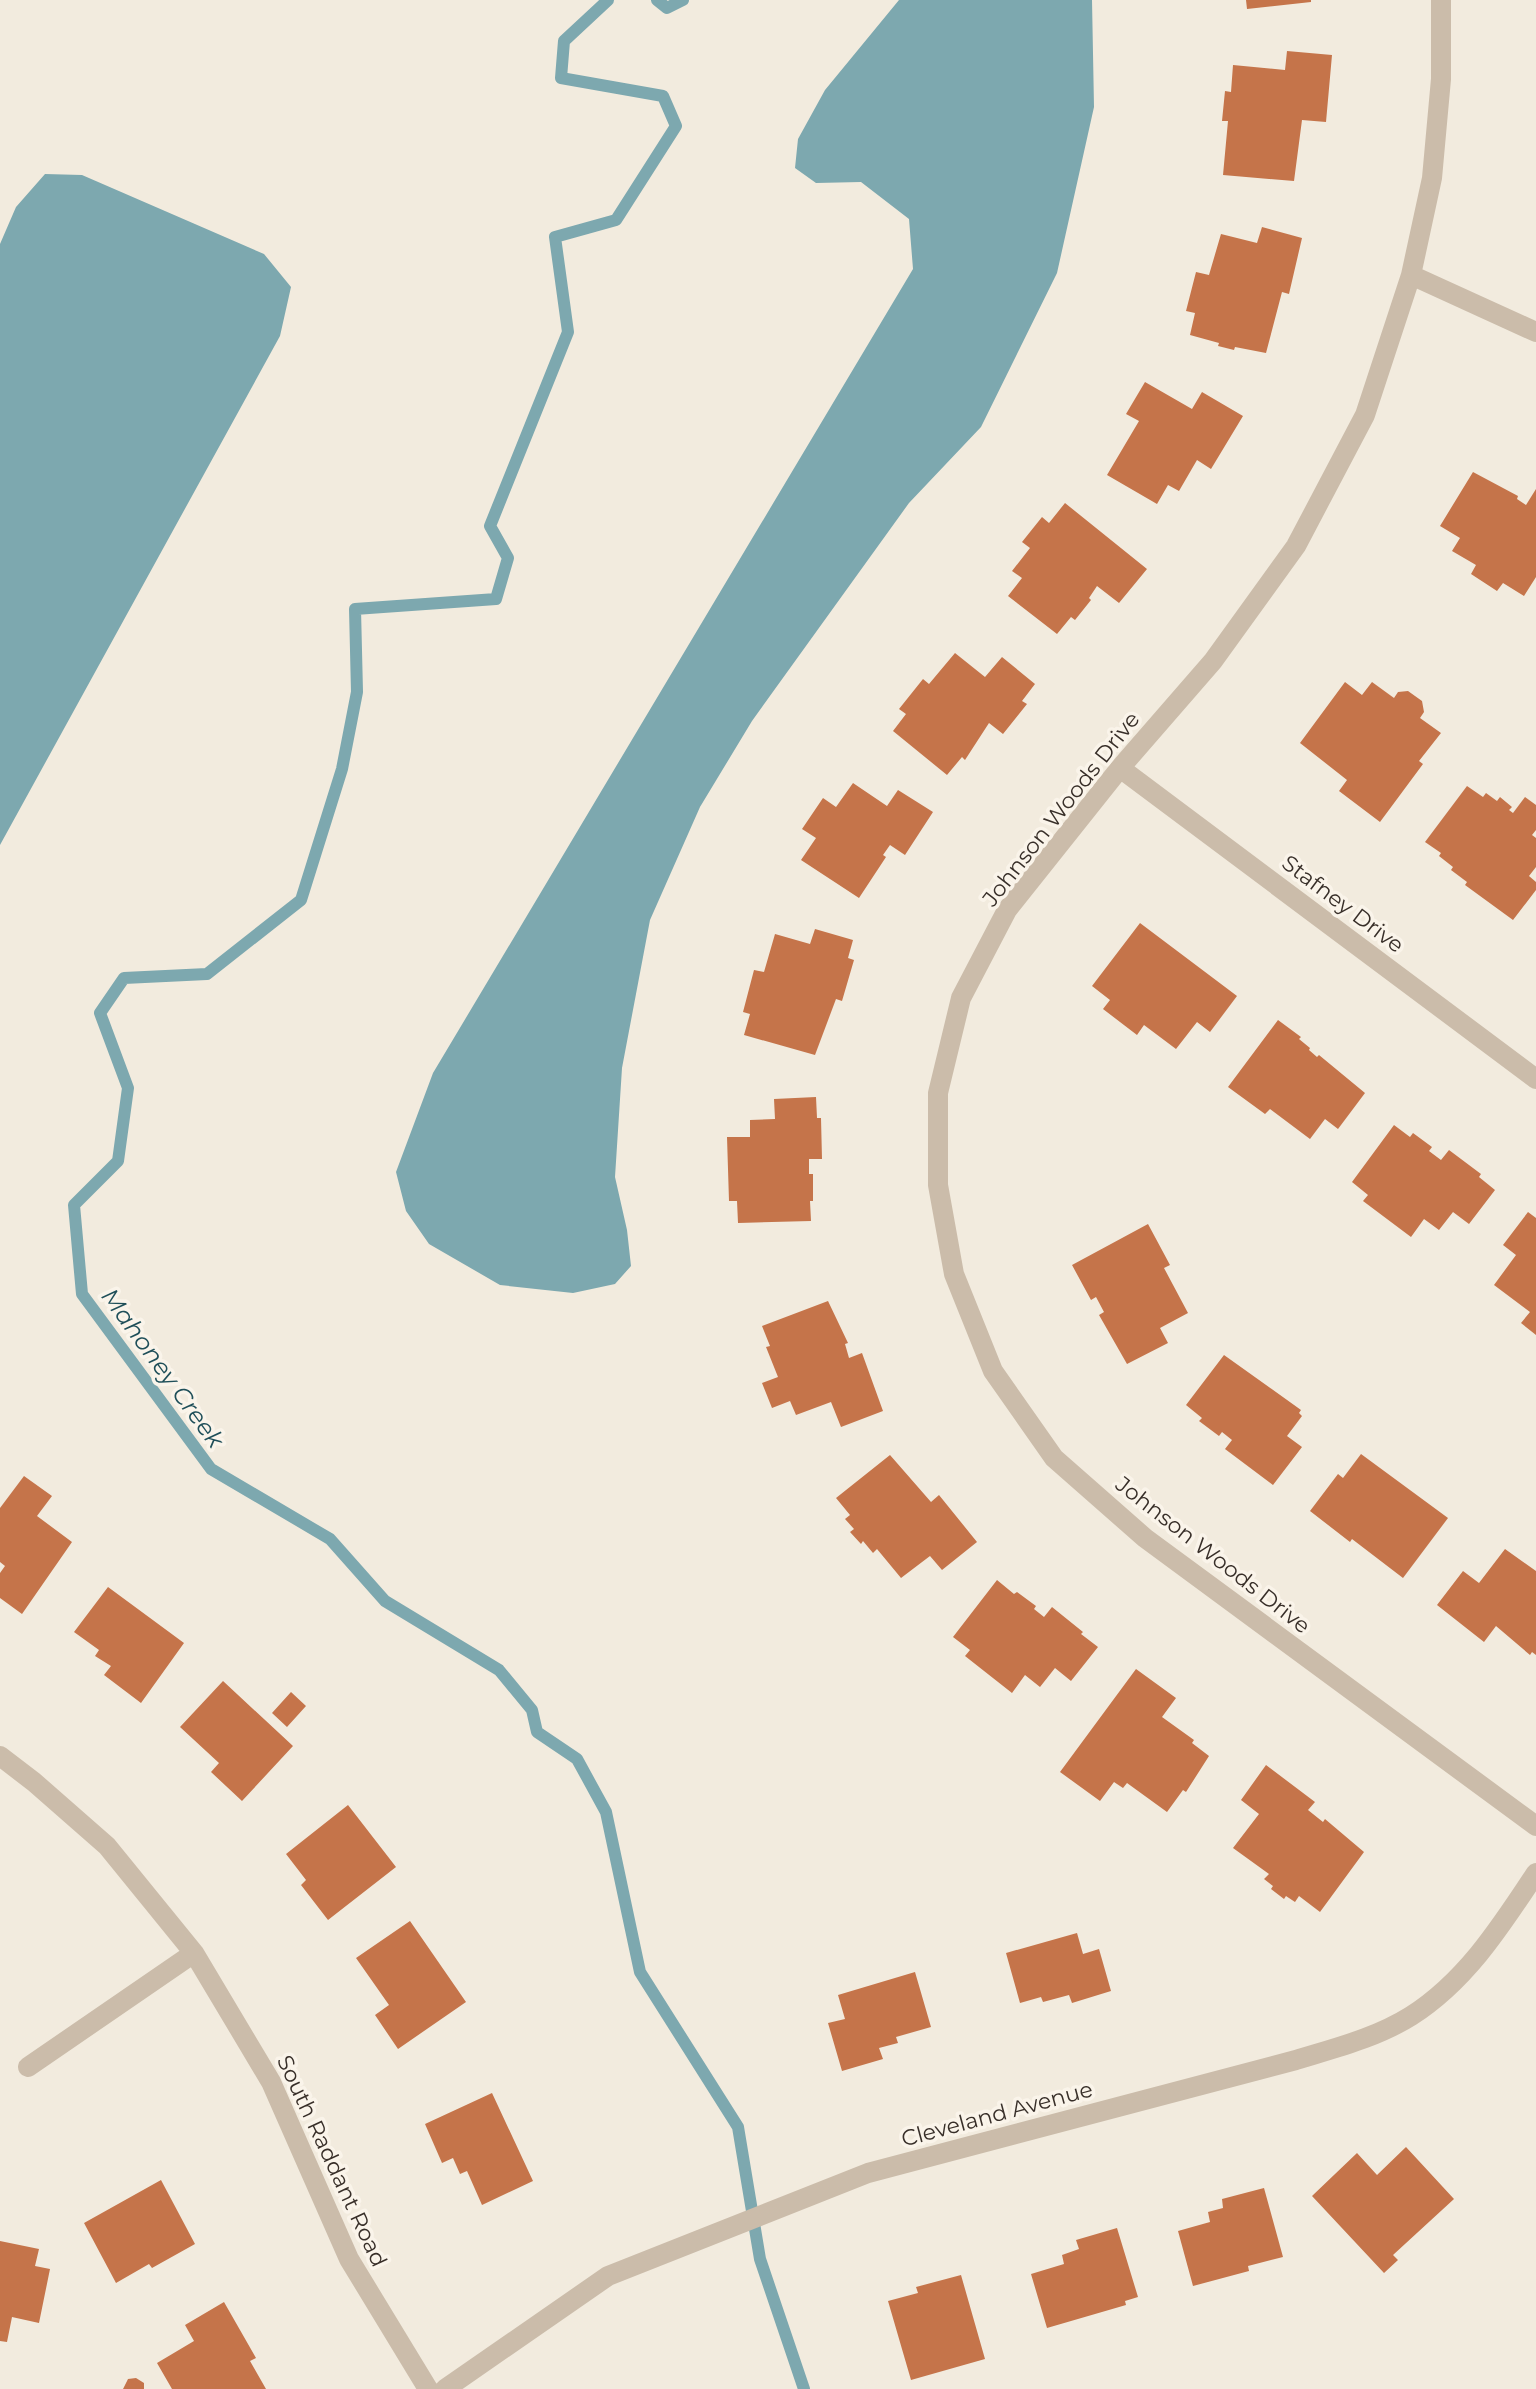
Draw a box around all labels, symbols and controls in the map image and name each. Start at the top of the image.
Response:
street label: Johnson Woods Drive [976,706,1145,913]
street label: Stafney Drive [1277,849,1409,959]
water label: Mahoney Creek [95,1283,232,1455]
street label: Johnson Woods Drive [1109,1470,1316,1639]
street label: South Raddant Road [271,2051,393,2271]
street label: Cleveland Avenue [898,2075,1096,2153]

